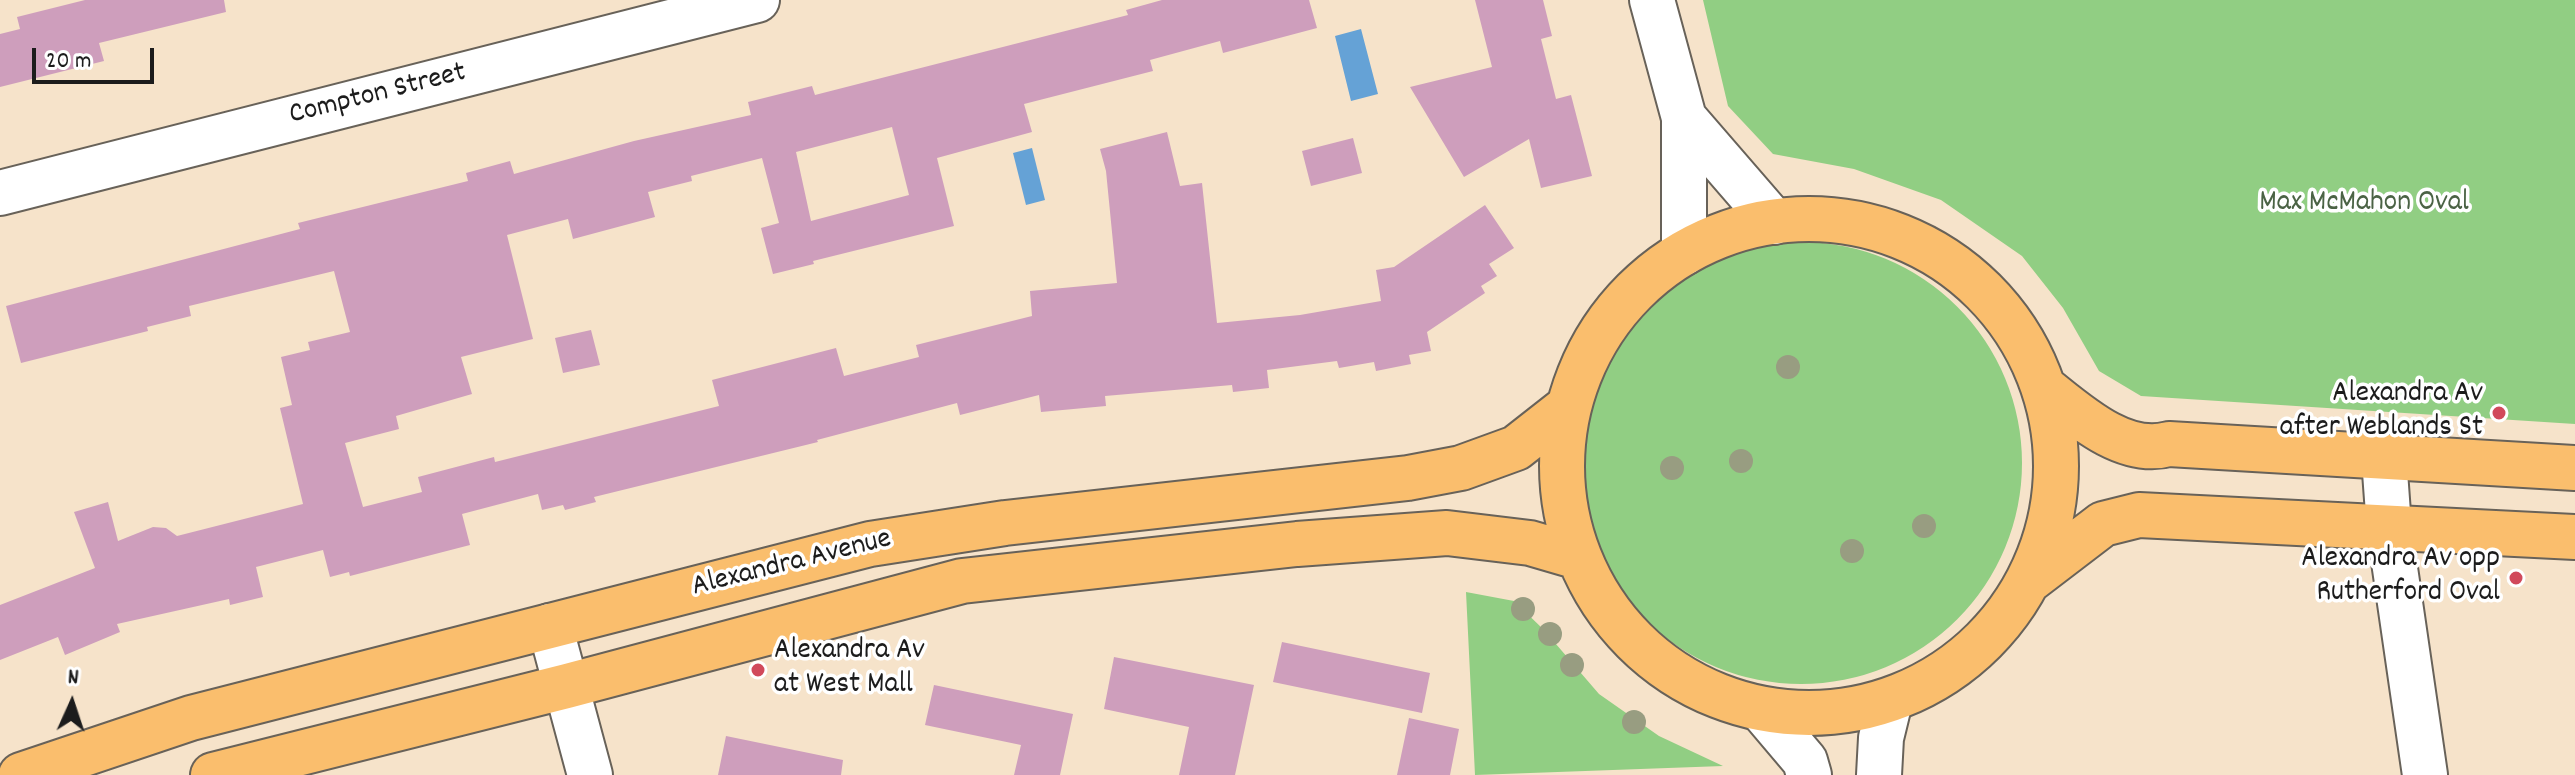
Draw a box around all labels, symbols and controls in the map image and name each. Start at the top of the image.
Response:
scale bar [36,32,158,82]
text: 20 m [46,45,92,79]
street label: Compton Street [286,57,470,135]
park label: Max McMahon Oval [2259,187,2469,223]
place label: Alexandra Av after Weblands St [2280,378,2483,448]
marker: Alexandra Av after Weblands St [2490,404,2508,422]
street label: Alexandra Avenue [689,523,895,607]
place label: Alexandra Av opp Rutherford Oval [2301,543,2500,614]
marker: Alexandra Av opp Rutherford Oval [2507,569,2525,587]
place label: Alexandra Av at West Mall [774,635,925,706]
marker: Alexandra Av at West Mall [749,661,767,679]
north arrow [32,663,112,743]
text: N [67,663,80,694]

